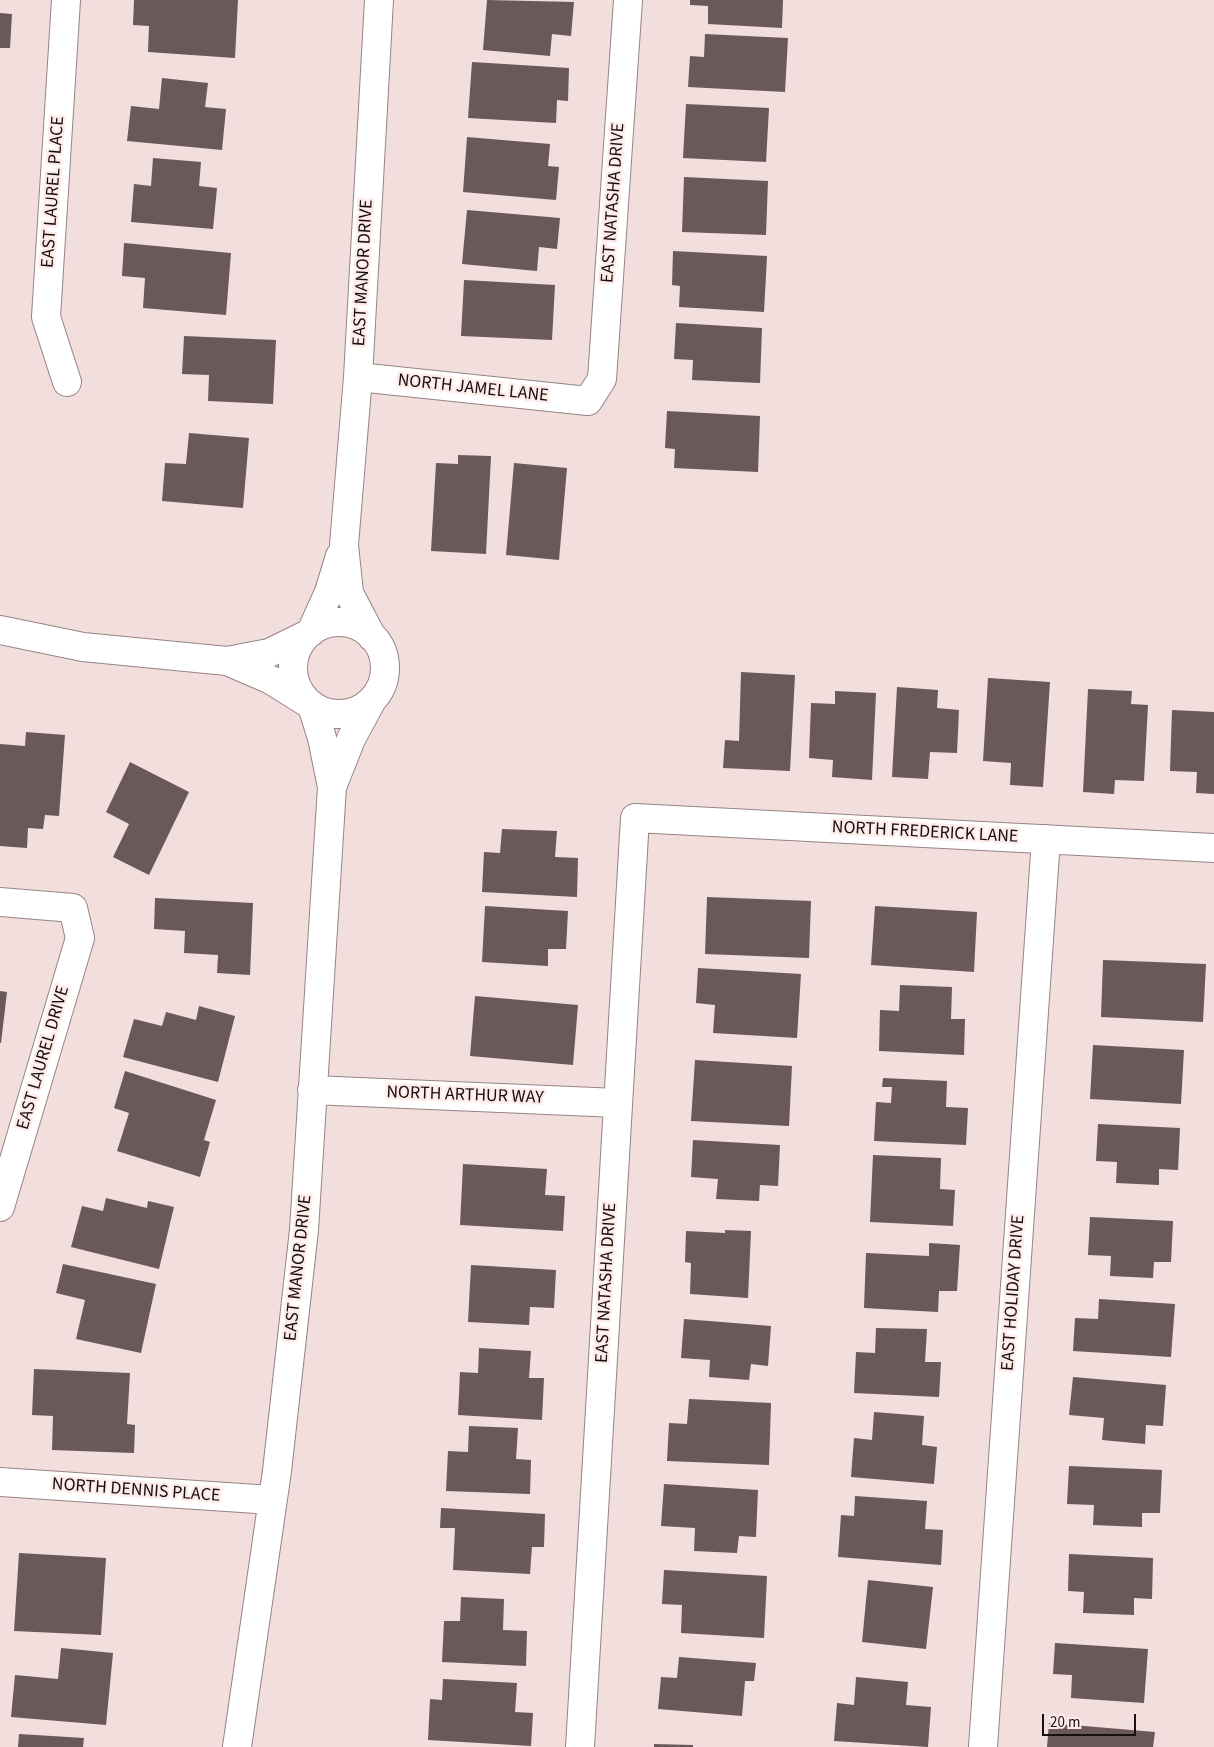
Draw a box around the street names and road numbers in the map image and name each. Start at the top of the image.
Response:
street label: EAST LAUREL PLACE [38,115,70,269]
street label: EAST NATASHA DRIVE [598,122,630,284]
street label: EAST MANOR DRIVE [349,199,379,347]
street label: NORTH JAMEL LANE [396,370,550,408]
street label: NORTH FREDERICK LANE [831,817,1019,849]
street label: EAST LAUREL DRIVE [13,984,75,1132]
street label: NORTH ARTHUR WAY [386,1082,544,1110]
street label: EAST MANOR DRIVE [281,1194,317,1342]
street label: EAST NATASHA DRIVE [592,1202,622,1364]
street label: EAST HOLIDAY DRIVE [998,1214,1030,1372]
street label: NORTH DENNIS PLACE [51,1474,221,1508]

